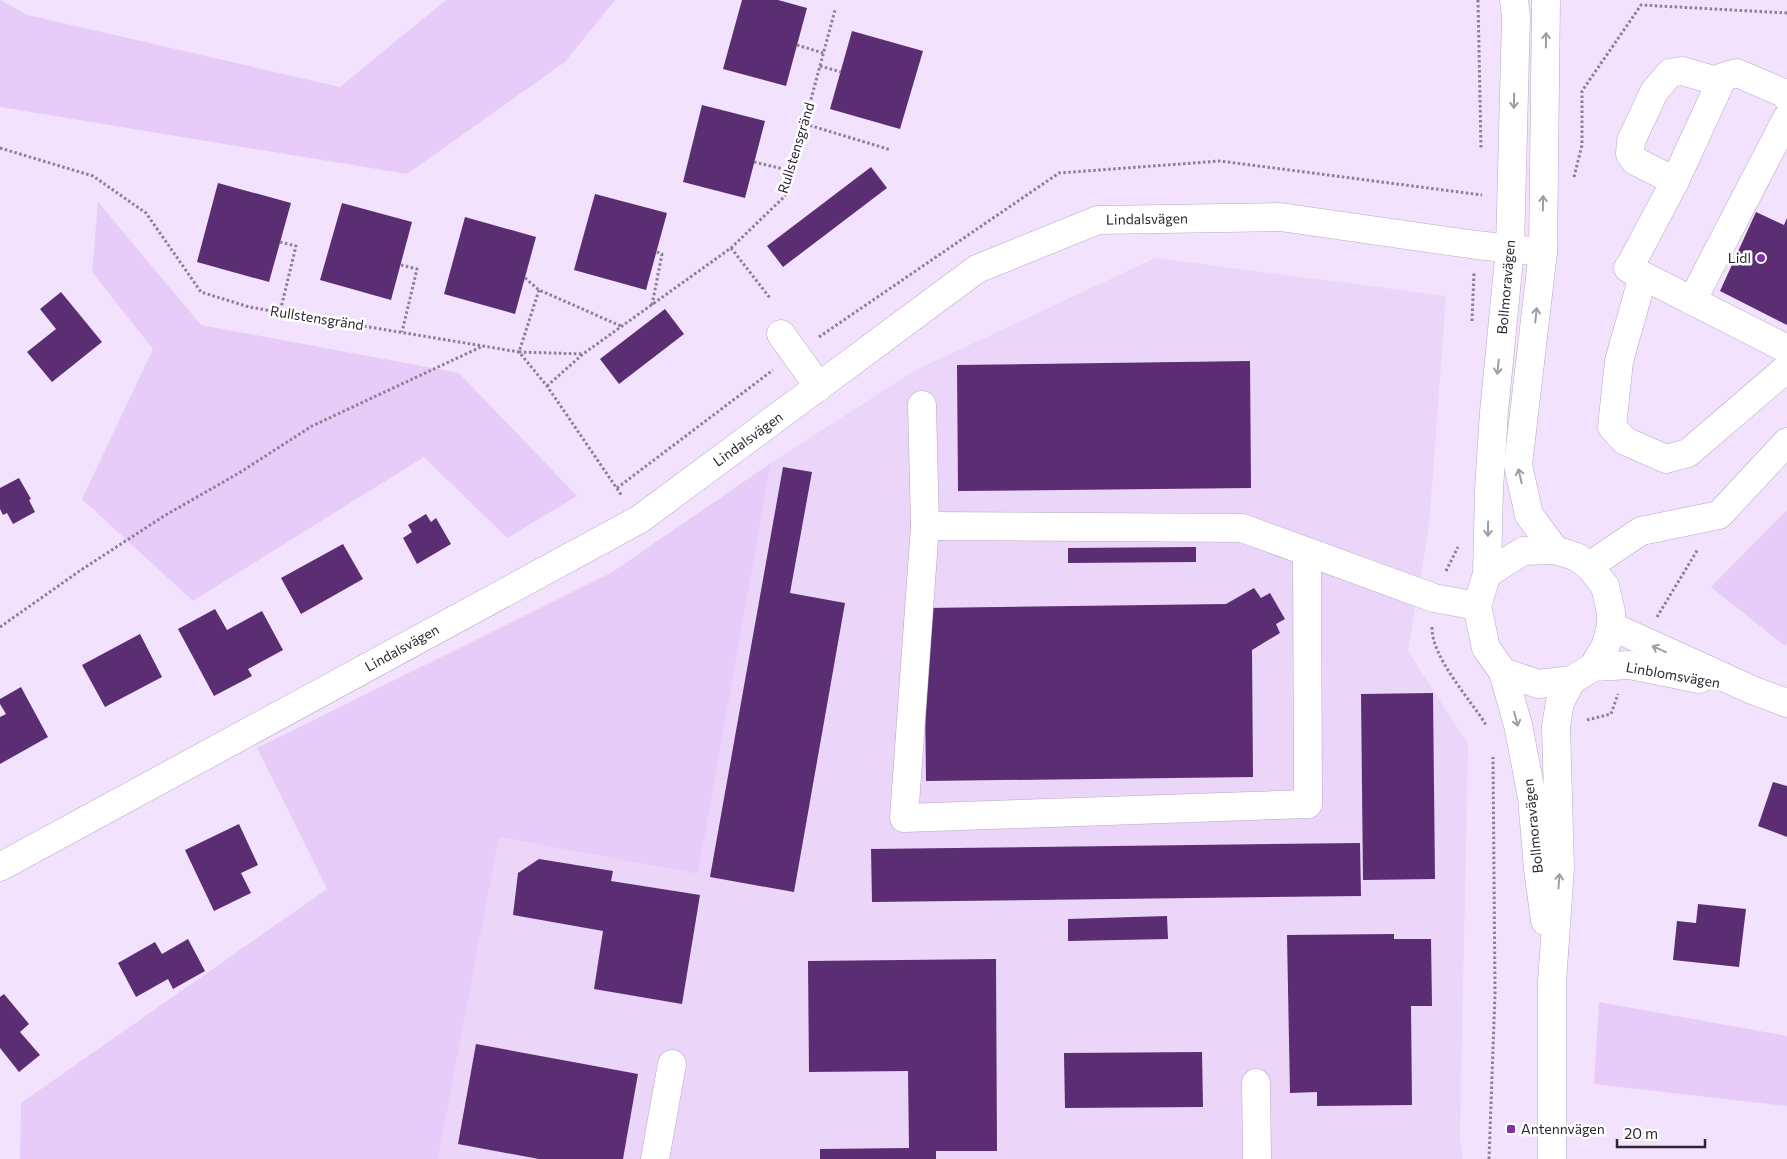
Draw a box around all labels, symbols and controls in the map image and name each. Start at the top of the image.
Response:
one-way arrow [1541,33,1550,49]
one-way arrow [1509,92,1519,109]
street label: Rullstensgränd [774,100,817,195]
one-way arrow [1538,195,1548,212]
street label: Lindalsvägen [1106,209,1188,228]
street label: Bollmoravägen [1493,239,1518,335]
place label: Lidl [1728,249,1751,266]
marker: Lidl [1755,252,1767,264]
street label: Rullstensgränd [269,302,365,333]
one-way arrow [1531,307,1541,323]
one-way arrow [1493,358,1503,374]
street label: Lindalsvägen [710,408,786,470]
one-way arrow [1515,469,1525,485]
one-way arrow [1483,520,1493,537]
street label: Lindalsvägen [362,620,442,675]
one-way arrow [1652,644,1667,654]
street label: Linblomsvägen [1625,658,1722,691]
one-way arrow [1512,711,1521,727]
street label: Bollmoravägen [1519,778,1546,874]
one-way arrow [1555,873,1564,889]
scale bar [1617,1116,1704,1148]
place label: Antennvägen [1521,1120,1605,1137]
marker: Antennvägen [1505,1123,1517,1135]
text: 20 m [1624,1124,1658,1142]

